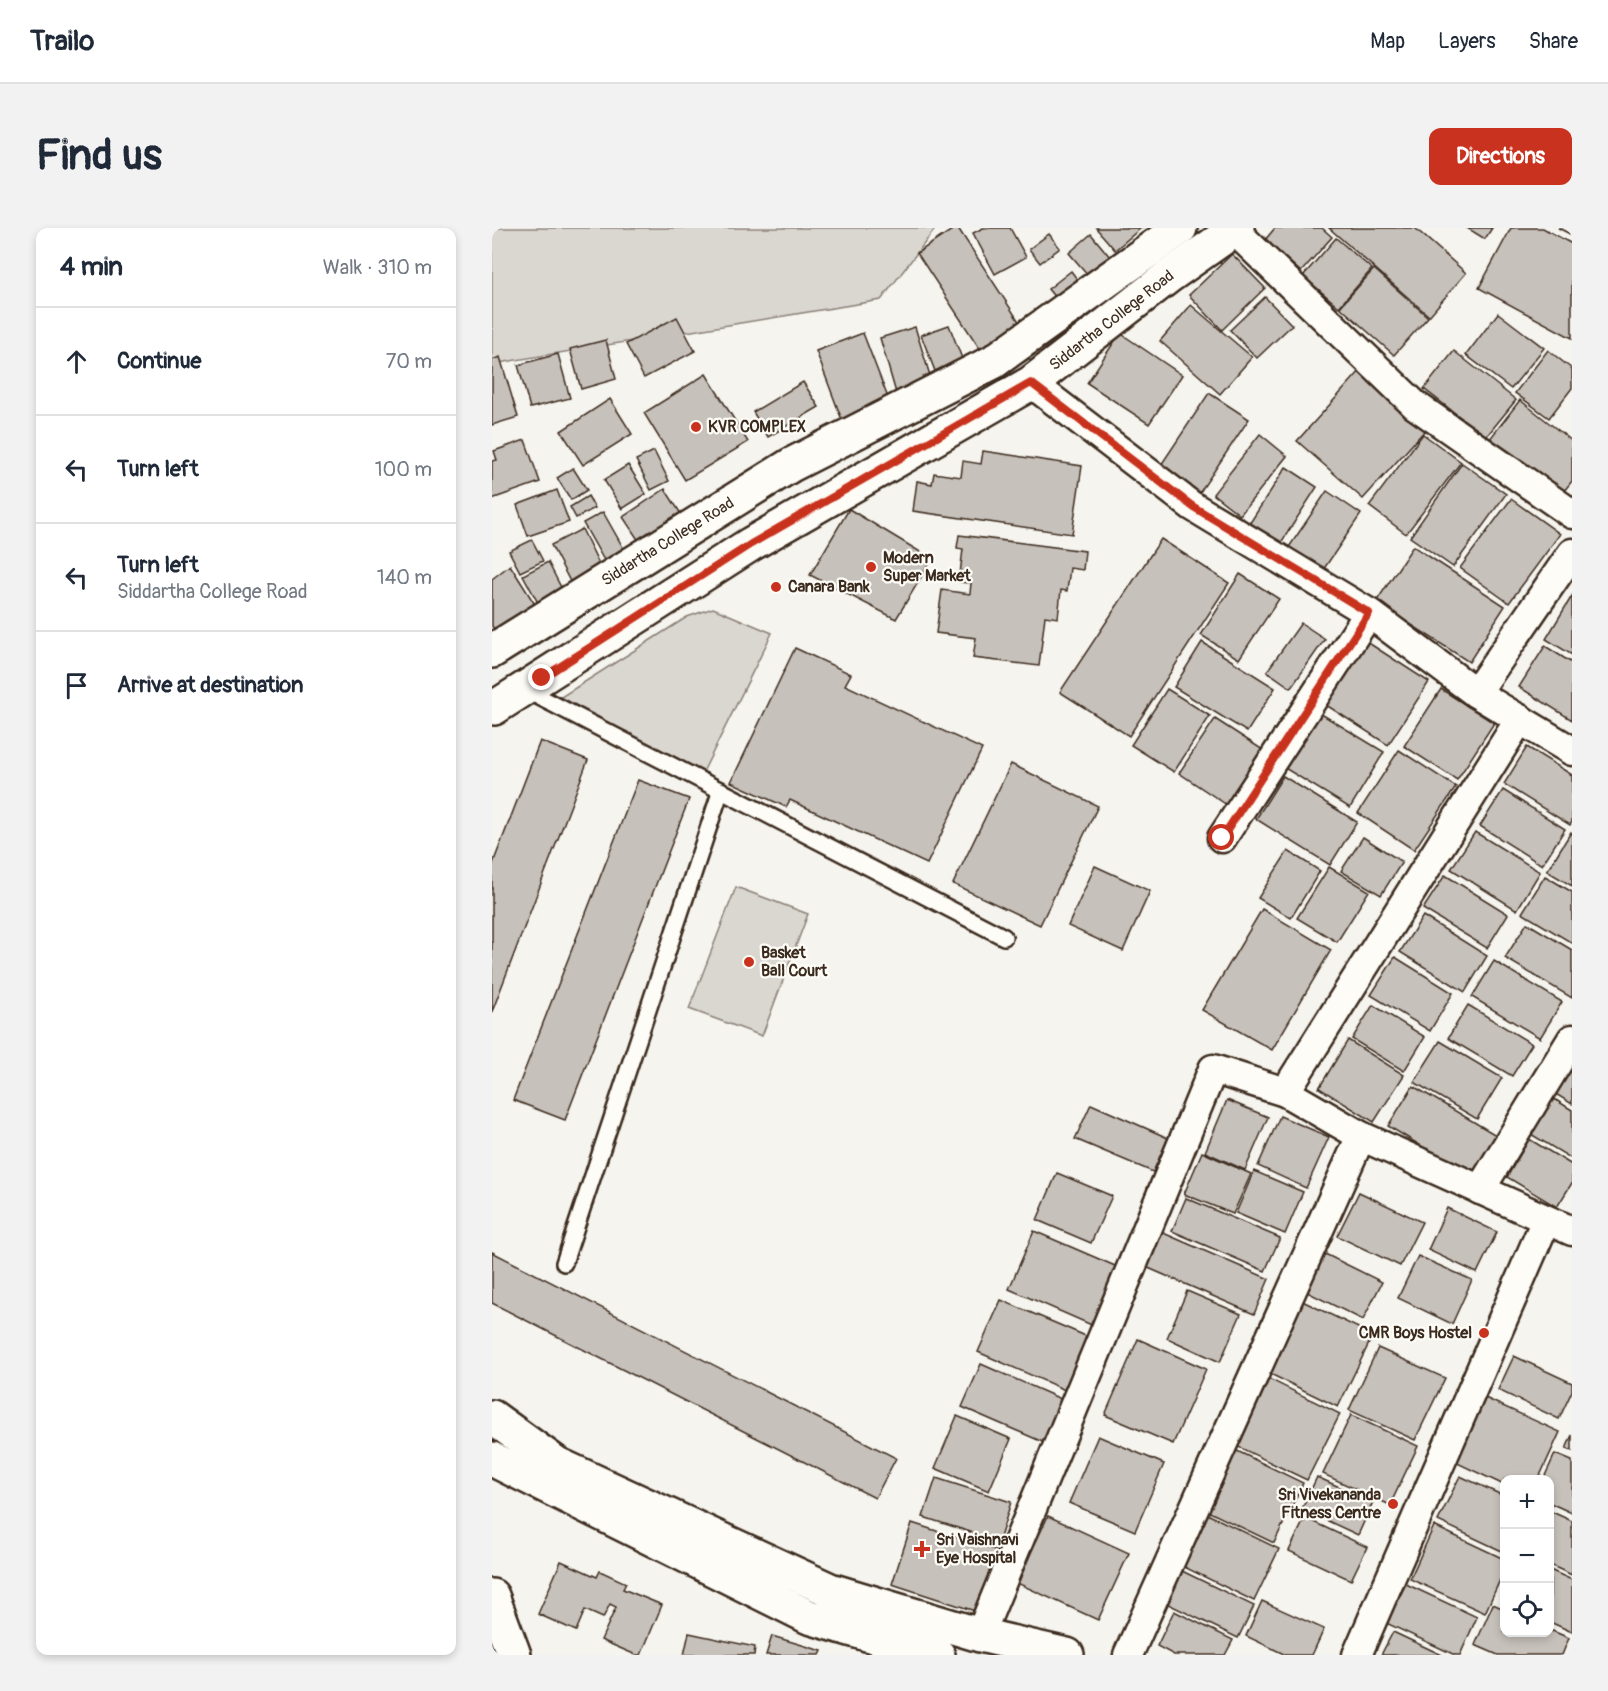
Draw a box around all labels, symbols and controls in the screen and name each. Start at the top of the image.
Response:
text: Trailo [30,24,94,59]
text: Map [1370,28,1405,55]
text: Layers [1438,28,1496,55]
text: Share [1529,28,1578,55]
button: Directions [1429,128,1572,185]
text: Find us [36,130,162,182]
text: 4 min [60,251,123,283]
text: Walk · 310 m [323,255,432,280]
street label: Siddartha College Road [1045,266,1178,375]
icon: ahead [60,345,93,378]
text: Continue [117,347,201,375]
text: 70 m [386,349,432,374]
place label: KVR COMPLEX [708,417,806,437]
marker: KVR COMPLEX [689,420,703,434]
icon: left [60,453,93,486]
text: Turn left [117,455,199,483]
text: 100 m [375,457,432,482]
street label: Siddartha College Road [598,493,738,590]
place label: Modern Super Market [883,548,971,586]
text: Turn left [117,551,199,579]
marker: Modern Super Market [864,560,878,574]
icon: left [60,561,93,594]
text: 140 m [377,565,432,590]
place label: Canara Bank [788,577,870,597]
text: Siddartha College Road [117,579,307,604]
marker: Canara Bank [769,580,783,594]
route end [528,664,554,690]
icon: arrive [60,669,93,702]
text: Arrive at destination [117,671,303,699]
route start [1208,824,1234,850]
place label: Basket Ball Court [761,943,828,981]
marker: Basket Ball Court [742,955,756,969]
place label: CMR Boys Hostel [1359,1323,1472,1343]
marker: CMR Boys Hostel [1477,1326,1491,1340]
map controls [1500,1475,1554,1637]
button: + [1500,1475,1554,1529]
place label: Sri Vivekananda Fitness Centre [1278,1485,1382,1523]
marker: Sri Vivekananda Fitness Centre [1386,1497,1400,1511]
button: − [1500,1529,1554,1583]
place label: Sri Vaishnavi Eye Hospital [936,1530,1019,1568]
marker: Sri Vaishnavi Eye Hospital [913,1540,931,1558]
button: locate [1500,1583,1554,1637]

